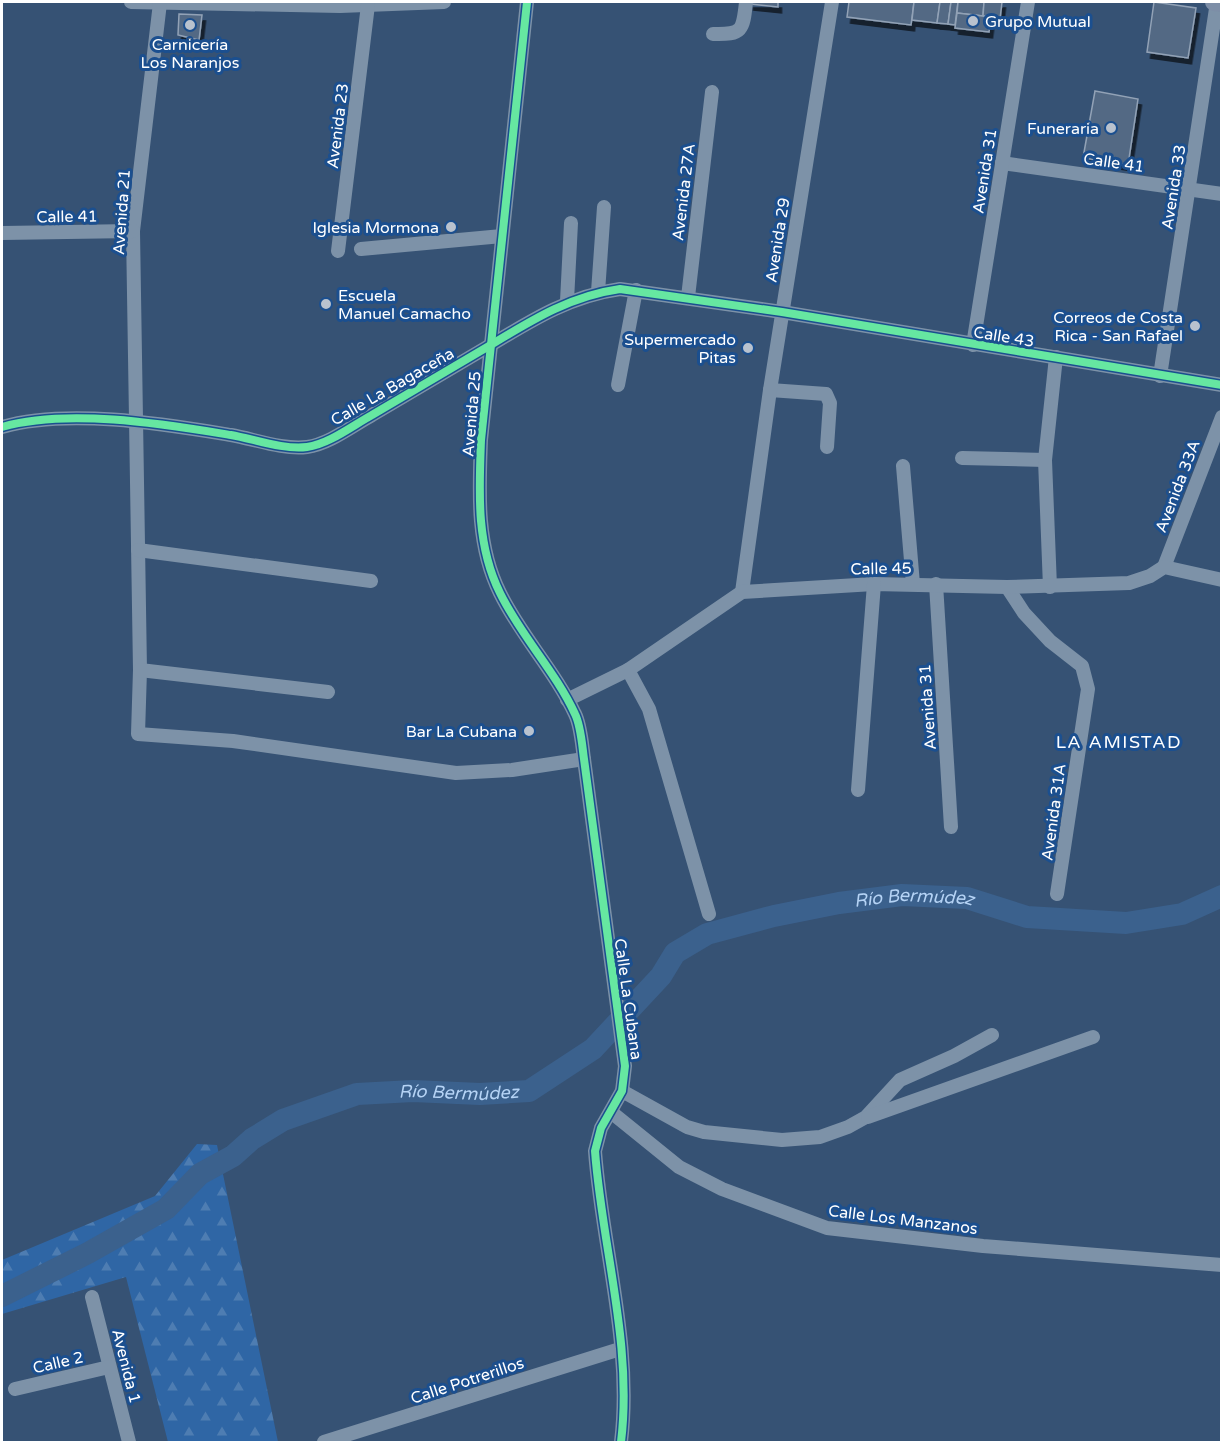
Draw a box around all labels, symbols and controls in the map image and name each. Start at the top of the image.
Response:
place label: Grupo Mutual [985,12,1091,32]
marker: Grupo Mutual [966,14,980,28]
marker: Carnicería Los Naranjos [183,18,197,32]
place label: Carnicería Los Naranjos [141,35,239,73]
street label: Avenida 23 [323,82,353,170]
place label: Funeraria [1027,119,1099,139]
marker: Funeraria [1104,121,1118,135]
street label: Avenida 31 [968,127,1002,215]
street label: Avenida 27A [668,142,700,242]
street label: Avenida 33 [1157,143,1191,231]
street label: Calle 41 [1082,149,1146,177]
street label: Avenida 21 [109,169,135,256]
street label: Avenida 29 [761,196,795,284]
street label: Calle 41 [36,206,98,228]
place label: Iglesia Mormona [312,218,439,238]
marker: Iglesia Mormona [444,220,458,234]
place label: Escuela Manuel Camacho [338,286,471,324]
marker: Escuela Manuel Camacho [319,297,333,311]
place label: Correos de Costa Rica - San Rafael [1053,308,1183,346]
marker: Correos de Costa Rica - San Rafael [1188,319,1202,333]
street label: Calle 43 [972,322,1036,352]
place label: Supermercado Pitas [624,330,736,368]
marker: Supermercado Pitas [741,341,755,355]
street label: Calle La Bagaceña [327,343,458,430]
street label: Avenida 25 [458,370,486,458]
street label: Avenida 33A [1151,437,1205,536]
street label: Calle 45 [850,558,912,580]
street label: Avenida 31 [915,663,941,750]
place label: Bar La Cubana [406,722,517,742]
marker: Bar La Cubana [522,724,536,738]
district label: LA AMISTAD [1056,731,1182,753]
street label: Avenida 31A [1037,762,1071,862]
water label: Río Bermúdez [853,884,979,912]
street label: Calle La Cubana [610,937,646,1061]
water label: Río Bermúdez [398,1080,521,1105]
street label: Calle Los Manzanos [827,1201,979,1239]
street label: Avenida 1 [107,1327,145,1405]
street label: Calle 2 [31,1347,85,1378]
street label: Calle Potrerillos [408,1353,527,1409]

